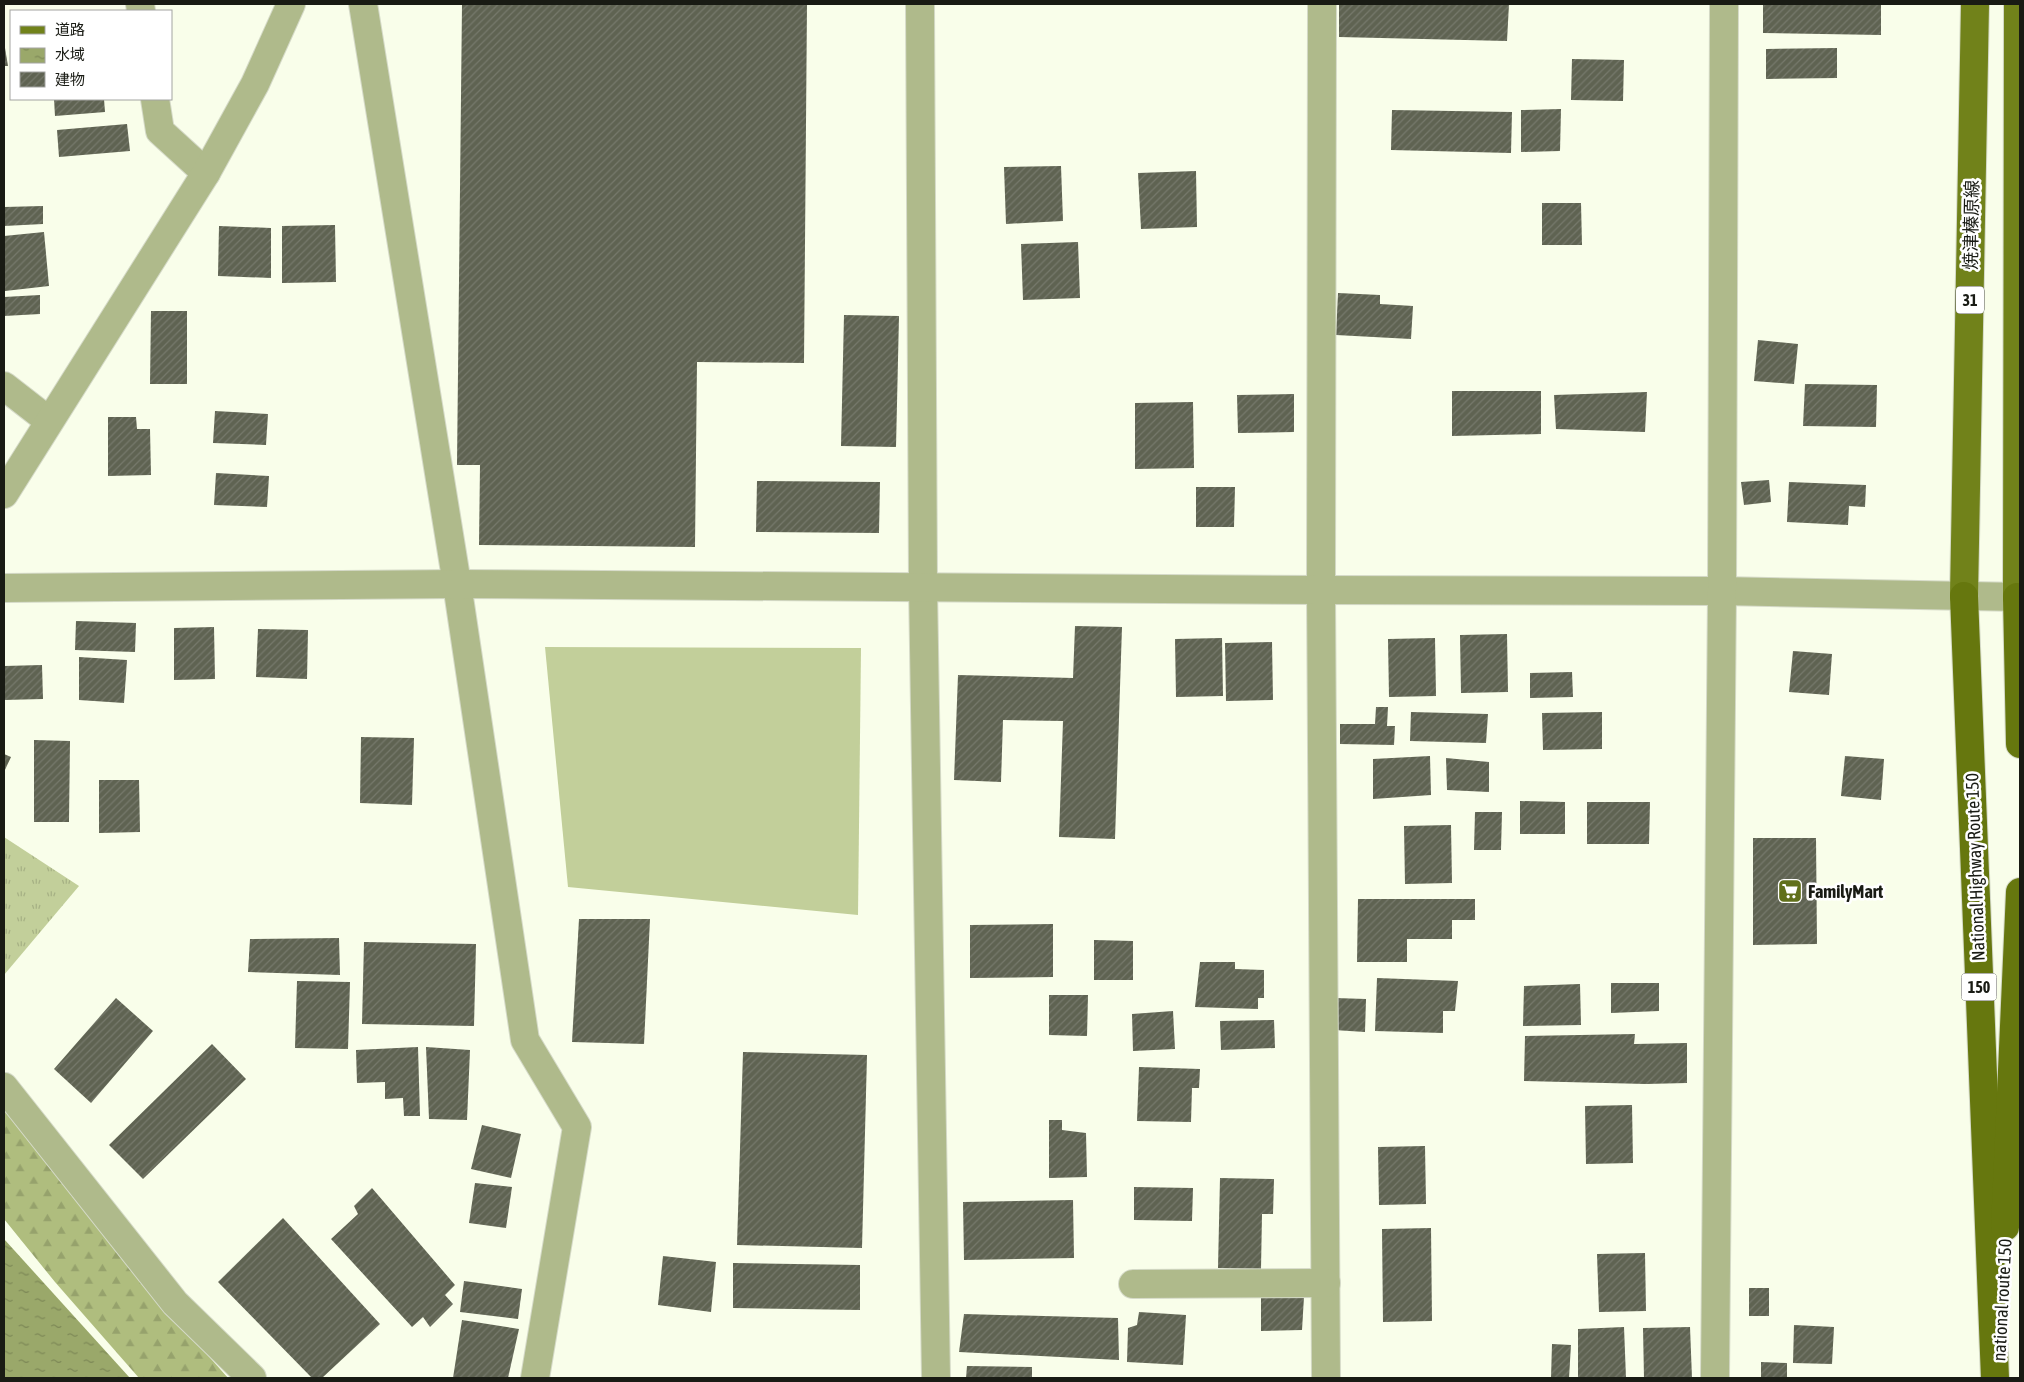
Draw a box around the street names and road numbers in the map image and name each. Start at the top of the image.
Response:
street label: 焼津榛原線 [1960,180,1982,270]
road number: 31 [1956,286,1984,314]
street label: National Highway Route 150 [1961,773,1989,961]
road number: 150 [1962,974,1996,1000]
street label: national route 150 [1988,1238,2016,1362]

